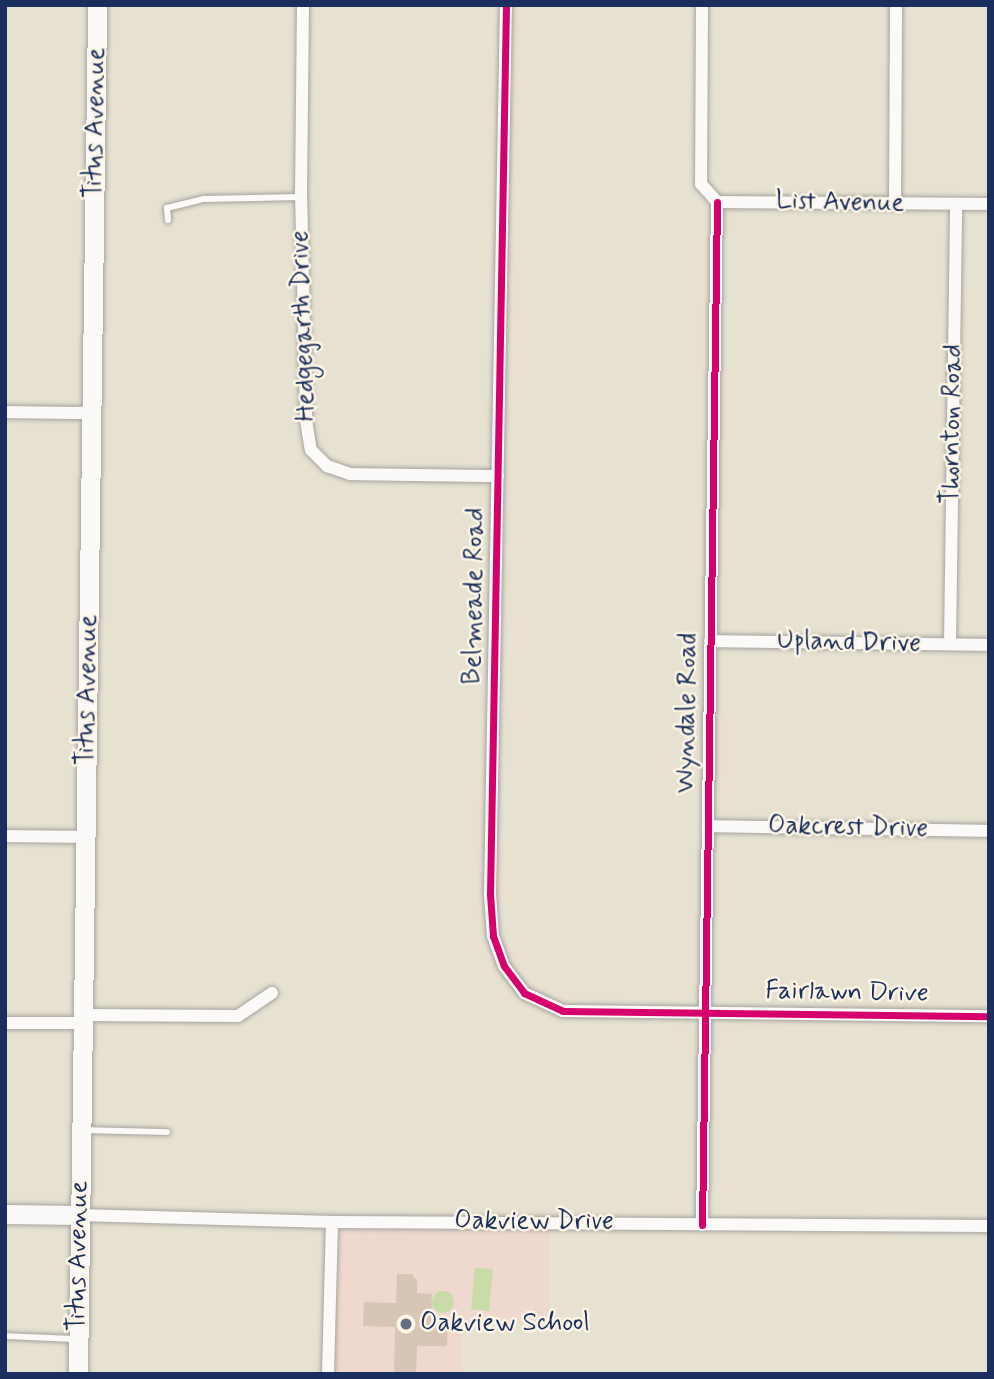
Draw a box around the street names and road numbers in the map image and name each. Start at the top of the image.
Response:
street label: Titus Avenue [79,51,113,195]
street label: List Avenue [776,186,904,220]
street label: Hedgegarth Drive [285,230,323,422]
street label: Thornton Road [936,345,970,503]
street label: Belmeade Road [458,508,492,684]
street label: Titus Avenue [71,618,105,762]
street label: Upland Drive [778,626,920,660]
street label: Wyndale Road [671,633,705,793]
street label: Oakcrest Drive [768,811,928,845]
street label: Fairlawn Drive [766,976,928,1010]
street label: Titus Avenue [62,1184,96,1328]
street label: Oakview Drive [454,1206,614,1238]

